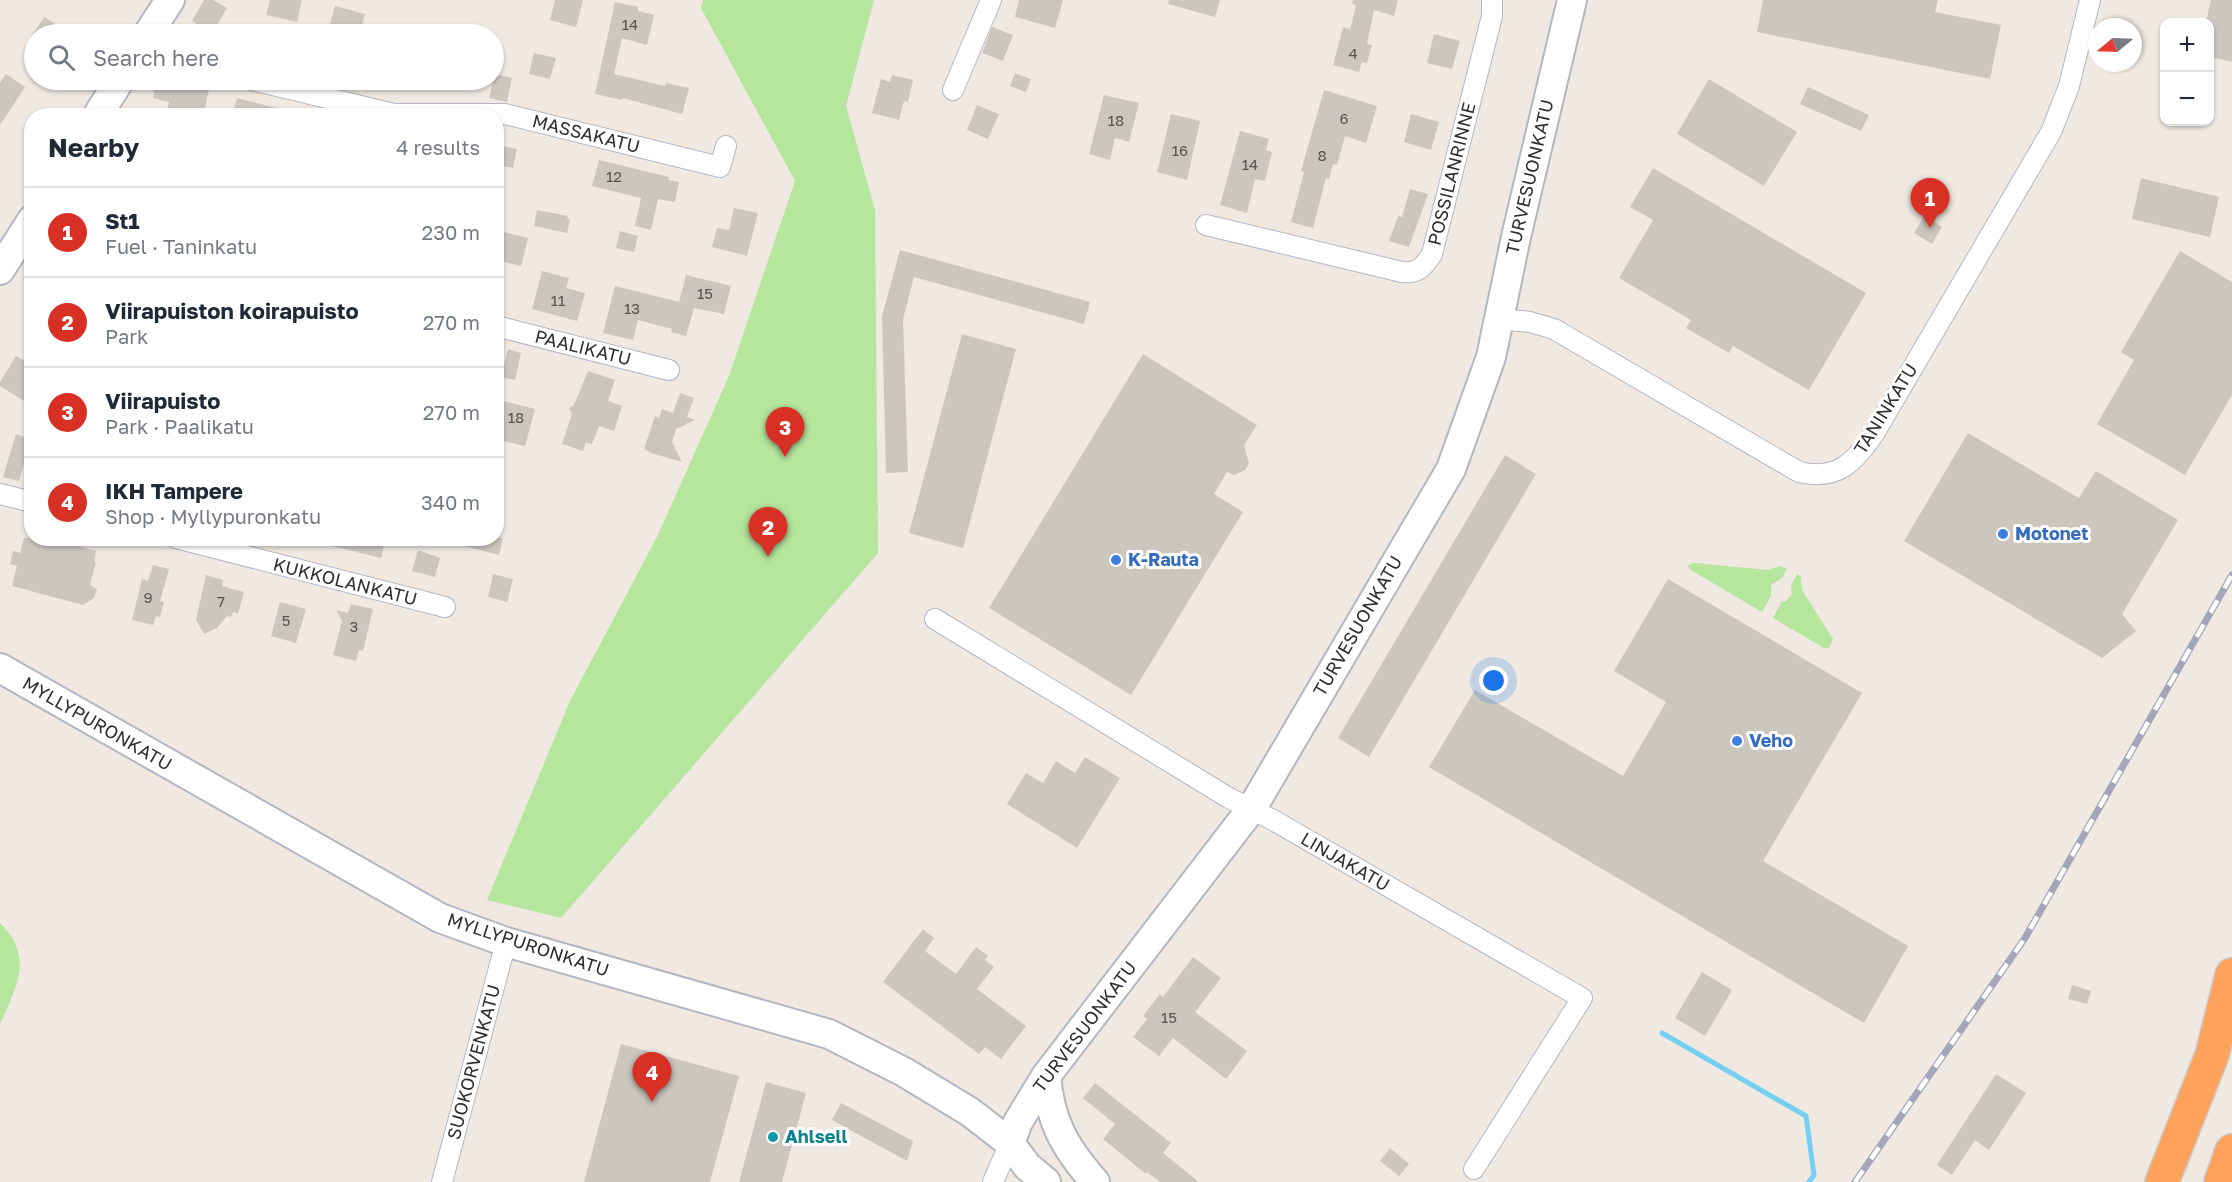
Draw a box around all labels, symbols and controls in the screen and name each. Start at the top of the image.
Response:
house number: 14 [622,15,638,33]
north arrow [2088,18,2142,72]
map controls [2160,18,2214,126]
button: + [2160,18,2214,72]
search box [24,24,504,90]
icon: search [45,41,78,74]
text: Search here [93,44,219,71]
house number: 4 [1348,44,1358,62]
button: − [2160,72,2214,126]
street label: TURVESUONKATU [1500,97,1558,257]
street label: POSSILANRINNE [1423,100,1479,248]
street label: MASSAKATU [530,109,642,157]
house number: 6 [1339,109,1349,127]
house number: 18 [1108,111,1124,129]
text: Nearby [48,132,139,163]
text: 4 results [396,135,480,159]
house number: 16 [1172,141,1188,159]
house number: 8 [1317,146,1327,164]
house number: 14 [1242,155,1258,173]
house number: 12 [606,167,622,185]
pin: 1 [1910,178,1950,228]
text: St1 [105,207,140,234]
text: 1 [62,220,73,244]
text: 230 m [422,220,480,244]
text: Fuel · Taninkatu [105,234,257,258]
house number: 15 [697,284,713,302]
house number: 11 [551,291,565,309]
text: Viirapuiston koirapuisto [105,297,359,324]
house number: 13 [624,299,640,317]
text: 2 [61,310,74,334]
text: 270 m [423,310,480,334]
text: Park [105,324,148,348]
street label: PAALIKATU [533,324,634,370]
street label: TANINKATU [1849,359,1922,458]
text: Viirapuisto [105,387,221,414]
text: 3 [61,400,74,424]
text: 270 m [423,400,480,424]
house number: 18 [508,408,524,426]
pin: 3 [766,408,804,457]
text: Park · Paalikatu [105,414,254,438]
text: IKH Tampere [105,477,243,504]
text: 4 [61,490,74,514]
text: 340 m [421,490,480,514]
text: Shop · Myllypuronkatu [105,504,321,528]
pin: 2 [748,508,788,557]
place label: Motonet [2015,522,2088,544]
marker: Motonet [1996,527,2010,541]
place label: K-Rauta [1128,548,1199,570]
street label: TURVESUONKATU [1308,551,1406,700]
street label: KUKKOLANKATU [271,553,420,610]
marker: K-Rauta [1109,553,1123,567]
house number: 9 [143,588,153,606]
house number: 7 [217,592,225,610]
house number: 5 [282,611,290,629]
house number: 3 [350,617,358,635]
your location [1479,666,1508,695]
street label: MYLLYPURONKATU [19,671,176,775]
place label: Veho [1749,729,1793,751]
marker: Veho [1730,734,1744,748]
street label: LINJAKATU [1297,827,1394,895]
street label: MYLLYPURONKATU [445,908,612,981]
street label: TURVESUONKATU [1028,956,1141,1096]
street label: SUOKORVENKATU [442,982,504,1142]
house number: 15 [1161,1008,1177,1026]
pin: 4 [632,1052,672,1102]
place label: Ahlsell [785,1125,847,1147]
marker: Ahlsell [766,1130,780,1144]

